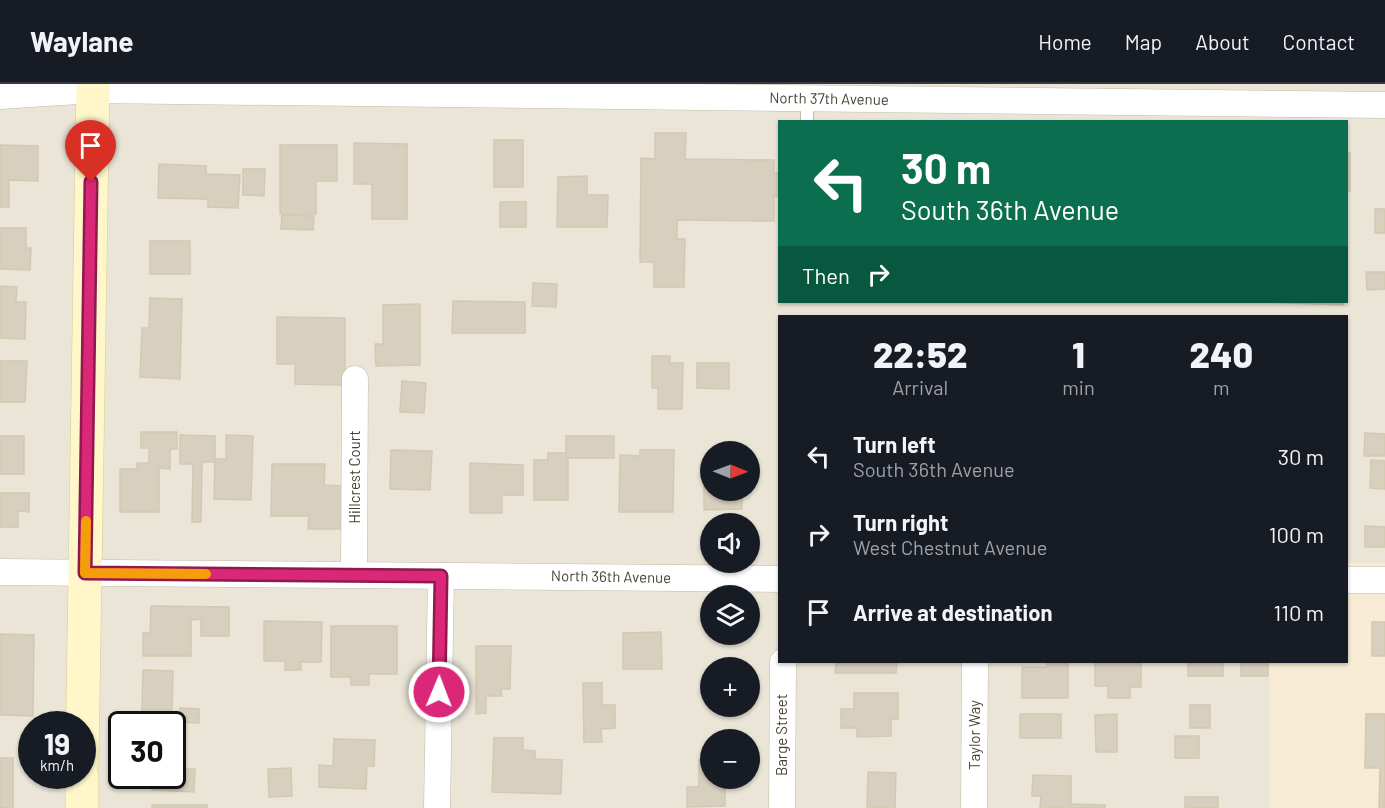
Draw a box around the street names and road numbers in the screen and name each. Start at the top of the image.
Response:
street label: North 37th Avenue [769,88,889,108]
street label: Hillcrest Court [345,430,363,524]
street label: North 36th Avenue [551,566,671,586]
street label: Barge Street [772,694,790,776]
street label: Taylor Way [965,700,983,770]

